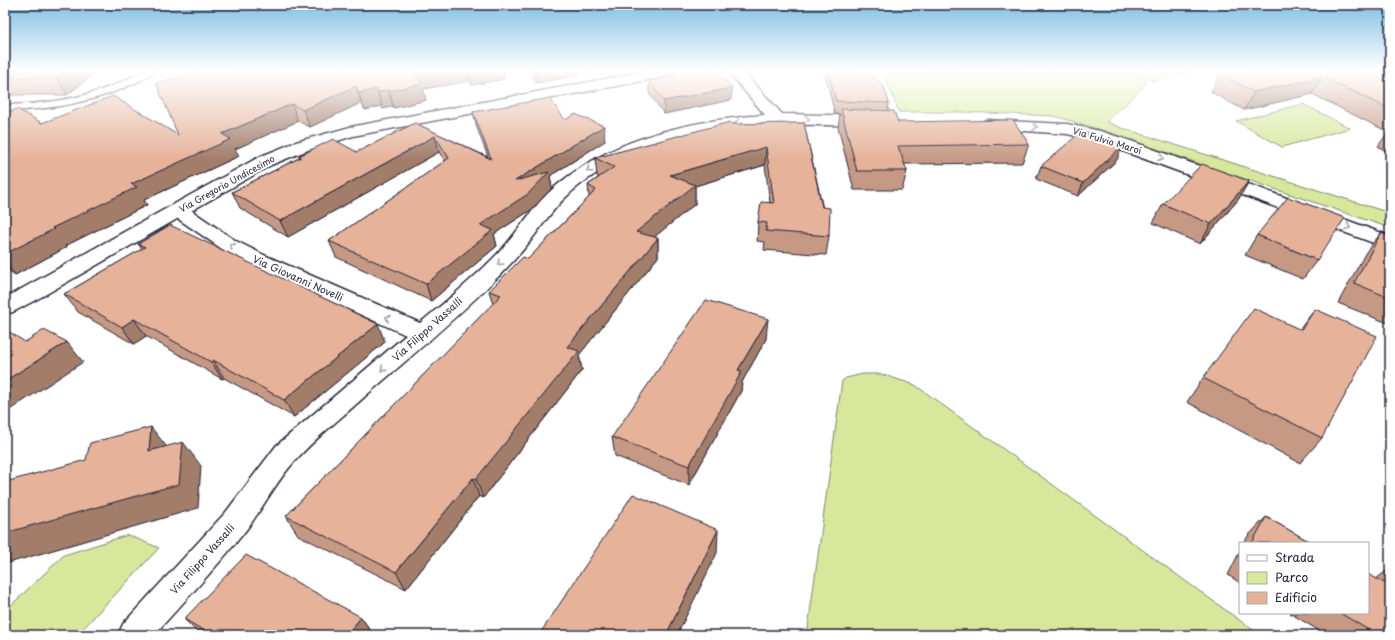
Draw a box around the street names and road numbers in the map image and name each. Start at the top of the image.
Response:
street label: Via Fulvio Maroi [1071,123,1144,157]
street label: Via Gregorio Undicesimo [176,151,277,215]
street label: Via Giovanni Novelli [250,251,346,304]
street label: Via Filippo Vassalli [388,293,465,364]
street label: Via Filippo Vassalli [166,520,237,597]

